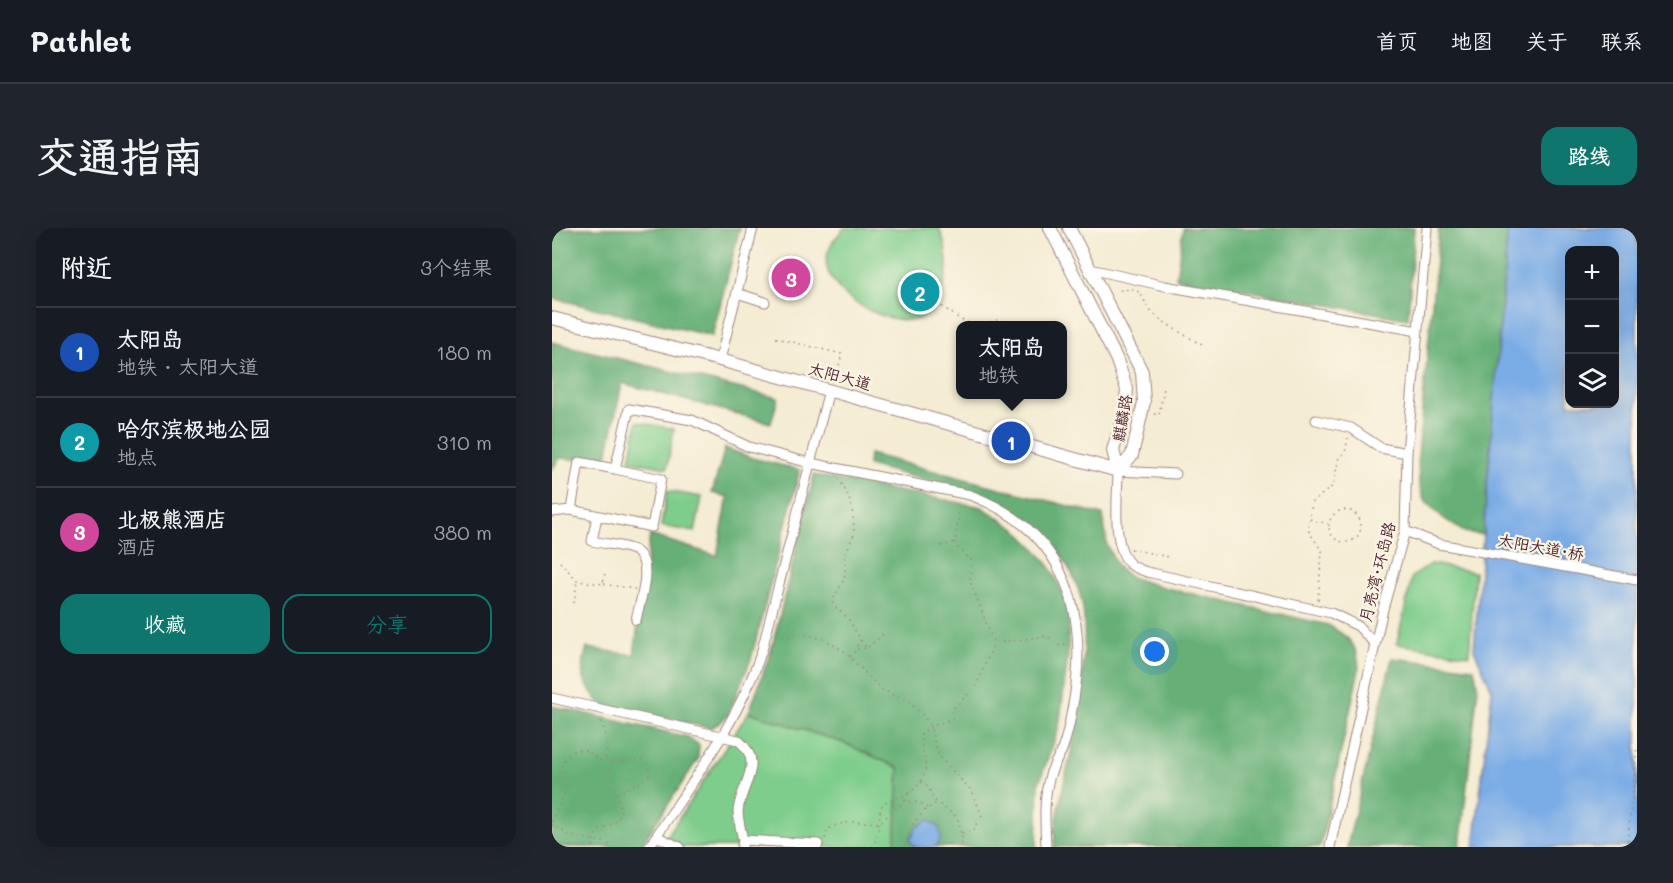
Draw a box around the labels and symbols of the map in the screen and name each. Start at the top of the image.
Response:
pin: 3 [772,256,810,300]
pin: 2 [900,270,940,314]
street label: 太阳大道 [806,357,874,394]
street label: 麒麟路 [1107,392,1136,443]
pin: 1 [992,418,1030,464]
street label: 月亮湾·环岛路 [1354,519,1399,624]
street label: 太阳大道·桥 [1496,529,1586,564]
your location [1140,637,1169,666]

